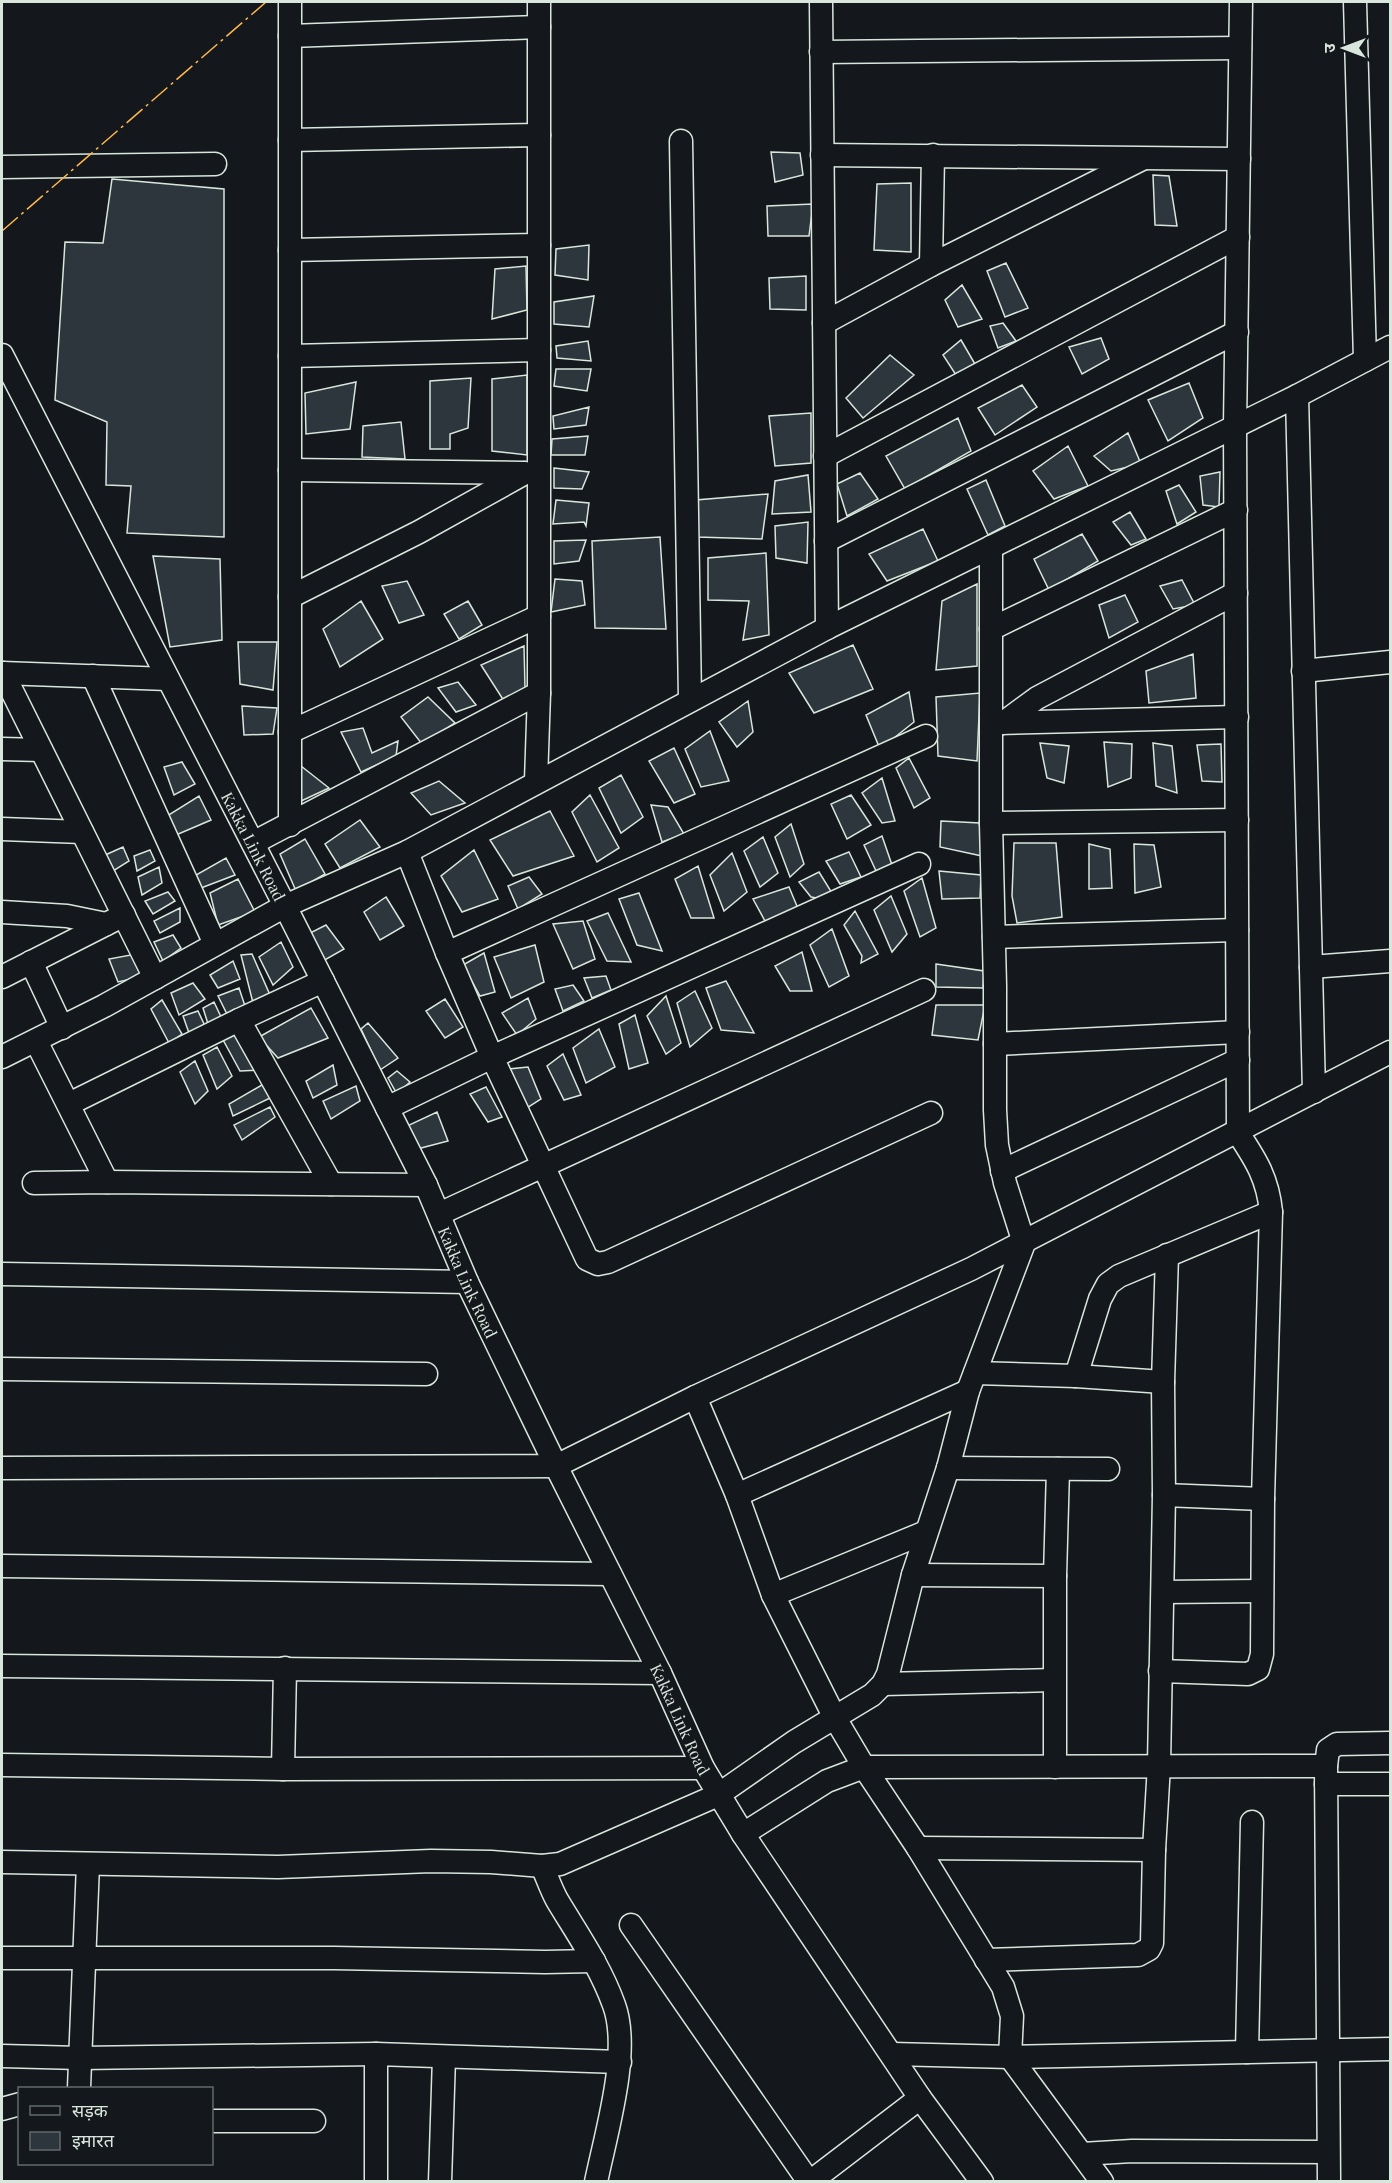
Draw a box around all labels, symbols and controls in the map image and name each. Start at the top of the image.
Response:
north arrow [1314,18,1374,78]
text: उ [1318,43,1339,53]
street label: Kakka Link Road [217,788,291,904]
street label: Kakka Link Road [434,1223,503,1341]
street label: Kakka Link Road [646,1660,715,1779]
legend [18,2087,213,2165]
text: सड़क [72,2098,109,2122]
text: इमारत [72,2128,115,2152]

